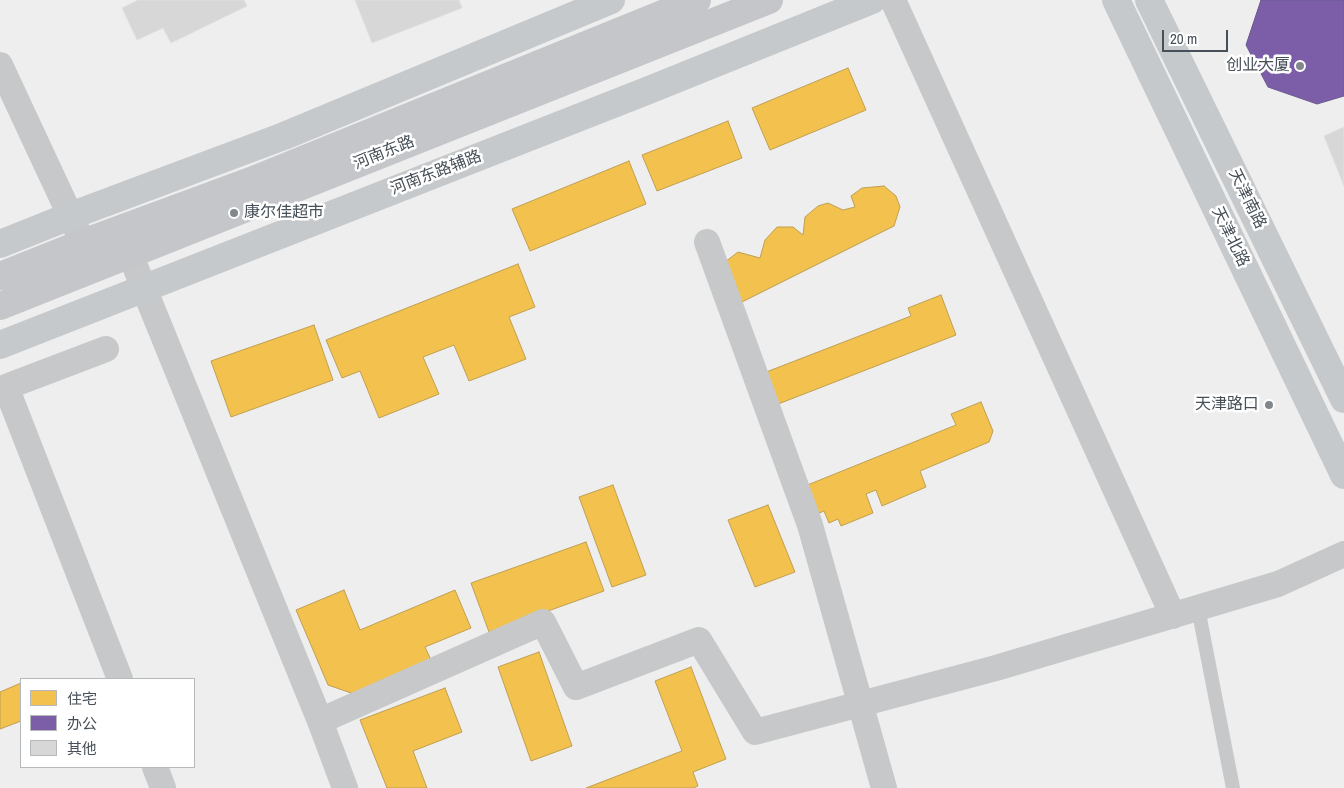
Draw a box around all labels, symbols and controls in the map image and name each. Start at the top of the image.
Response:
scale bar [1164,20,1230,52]
text: 20 m [1170,28,1197,49]
place label: 创业大厦 [1226,56,1290,76]
marker: 创业大厦 [1294,60,1306,72]
street label: 河南东路 [351,132,417,174]
street label: 河南东路辅路 [388,147,484,199]
street label: 天津南路 [1224,166,1270,232]
place label: 康尔佳超市 [244,203,324,223]
street label: 天津北路 [1207,204,1253,270]
marker: 康尔佳超市 [228,207,240,219]
place label: 天津路口 [1195,395,1259,415]
marker: 天津路口 [1263,399,1275,411]
legend [20,678,195,768]
text: 住宅 [67,688,97,709]
text: 办公 [67,713,97,734]
text: 其他 [67,738,97,759]

